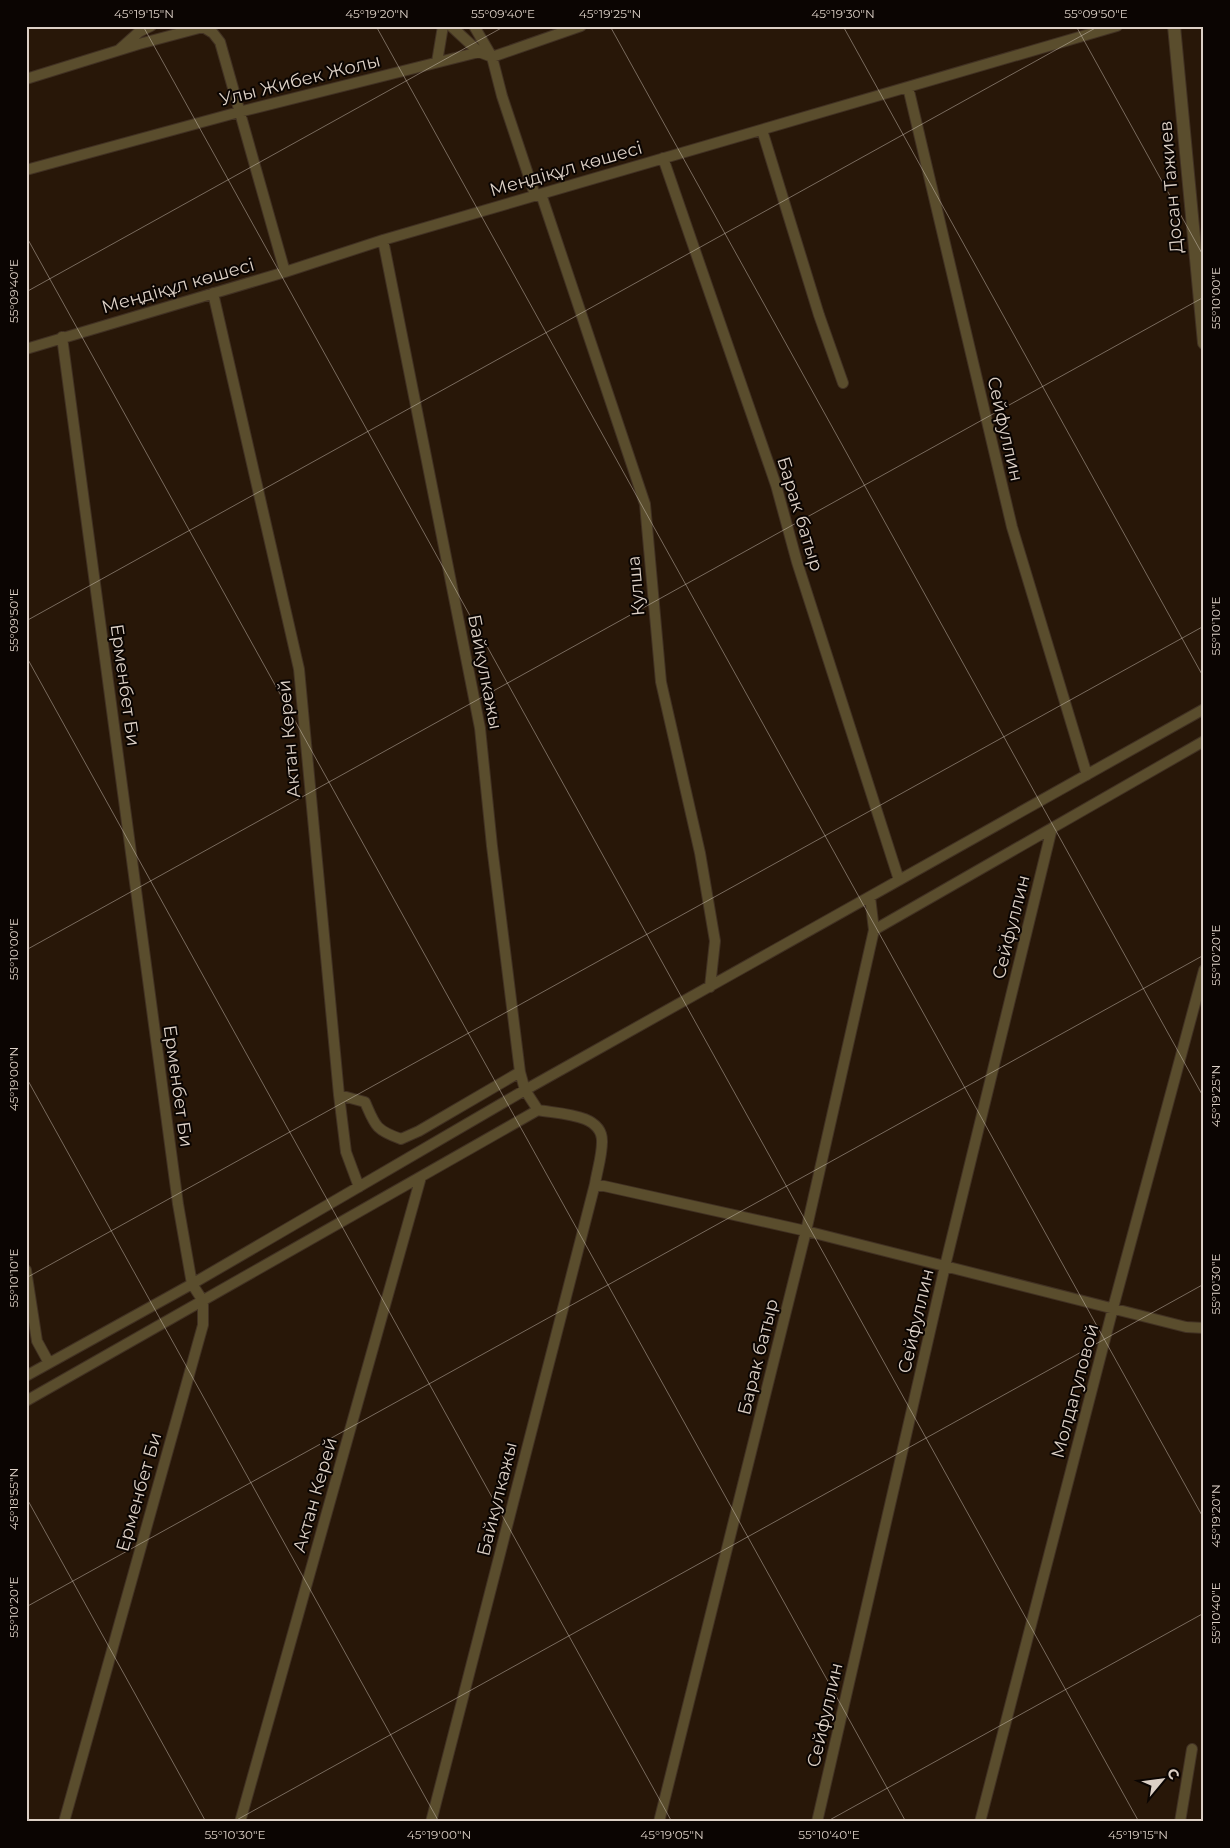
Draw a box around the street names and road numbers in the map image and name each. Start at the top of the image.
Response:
street label: Улы Жибек Жолы [217,49,383,111]
street label: Досан Тажиев [1154,120,1188,254]
street label: Меңдіқұл көшесі [487,137,645,201]
street label: Меңдіқұл көшесі [99,254,257,318]
street label: Сейфуллин [982,375,1028,483]
street label: Барак батыр [772,454,828,574]
street label: Кулша [622,555,650,617]
street label: Байкулкажы [463,613,507,731]
street label: Ерменбет Би [106,623,144,747]
street label: Актан Керей [273,679,305,799]
street label: Сейфуллин [987,873,1035,981]
street label: Ерменбет Би [159,1024,197,1148]
street label: Сейфуллин [893,1267,939,1375]
street label: Барак батыр [733,1297,783,1417]
street label: Молдагуловой [1047,1321,1103,1461]
street label: Ерменбет Би [111,1430,167,1554]
street label: Актан Керей [288,1435,342,1555]
street label: Байкулкажы [472,1440,522,1558]
street label: Сейфуллин [802,1661,848,1769]

